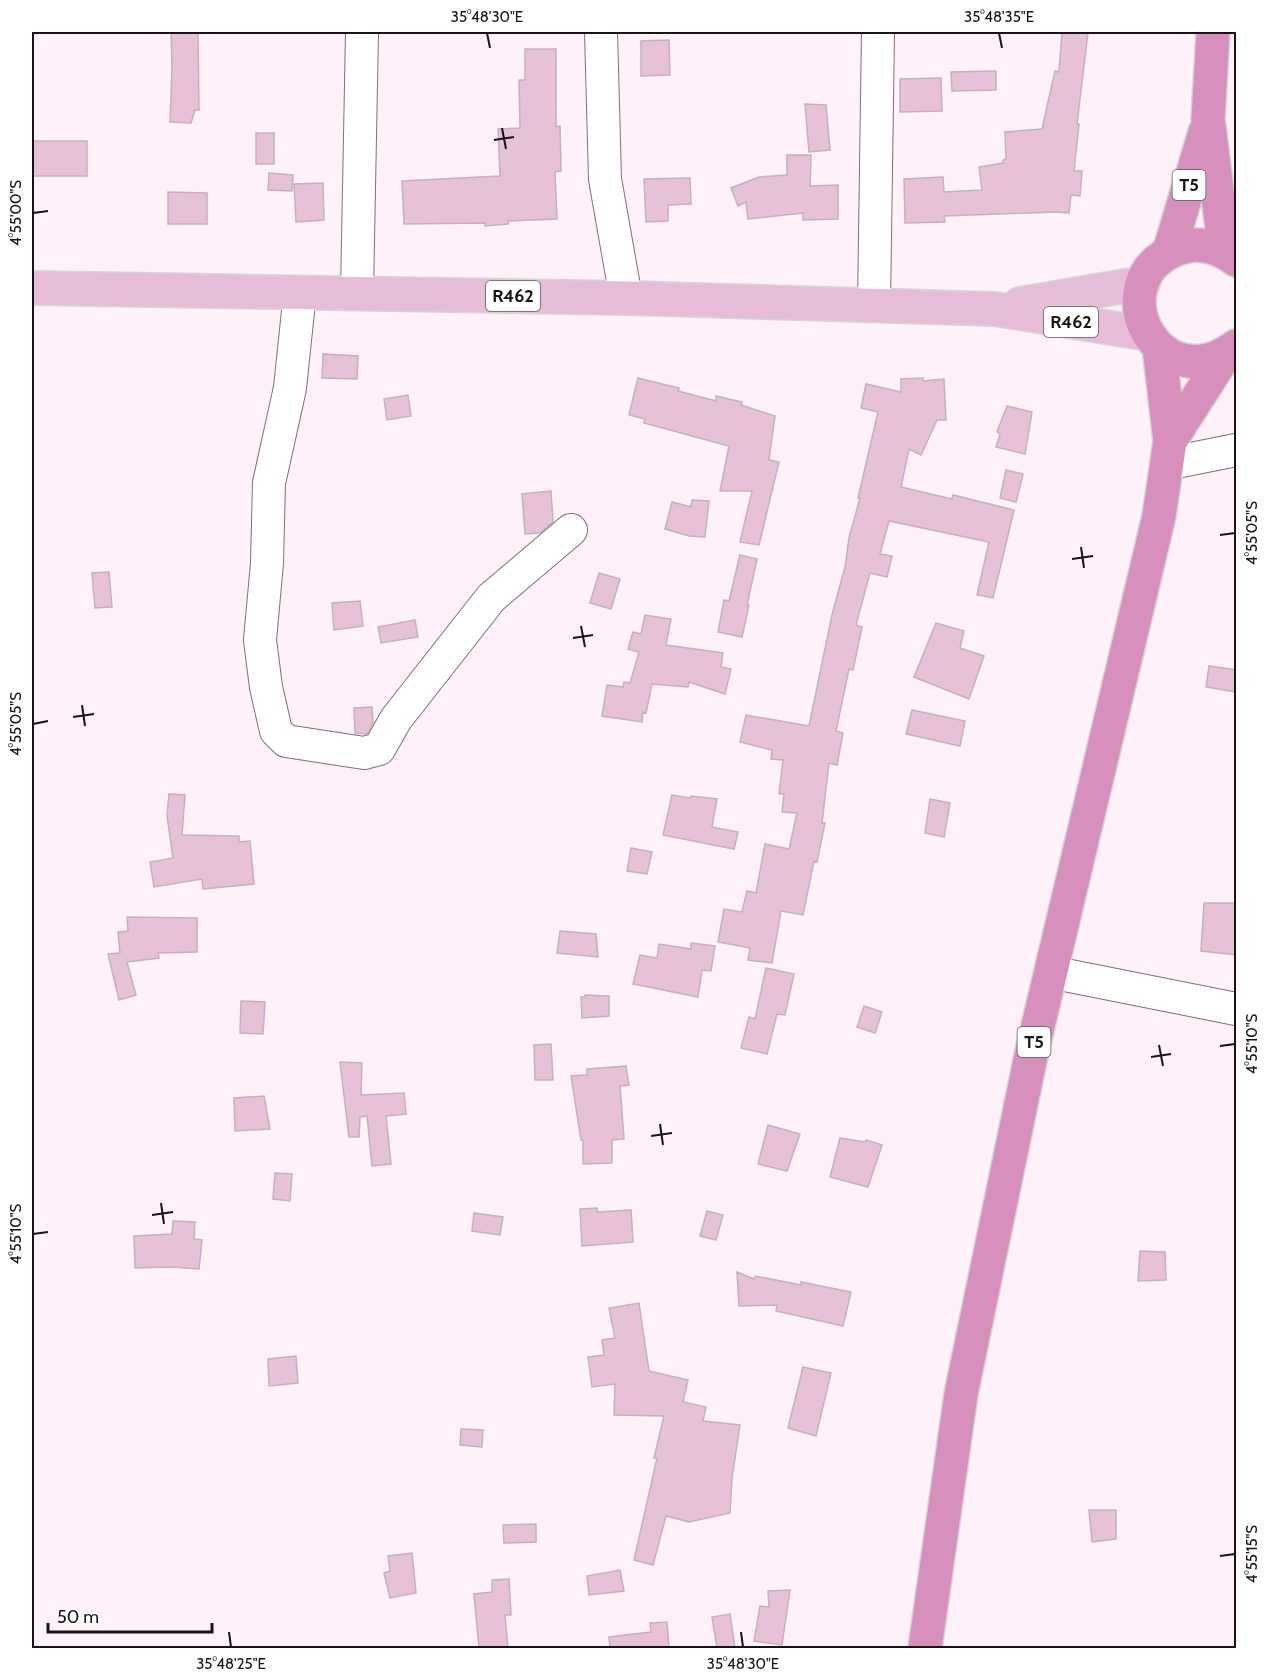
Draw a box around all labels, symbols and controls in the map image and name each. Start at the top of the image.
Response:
text: 35°48'30"E [451,8,523,26]
text: 35°48'35"E [964,8,1034,26]
road number: T5 [1172,170,1206,200]
text: 4°55'00"S [7,180,25,246]
road number: R462 [486,281,540,311]
road number: R462 [1044,307,1098,337]
text: 4°55'05"S [1243,501,1261,565]
text: 4°55'05"S [7,692,25,756]
text: 4°55'10"S [1243,1013,1261,1074]
road number: T5 [1018,1027,1050,1057]
text: 4°55'10"S [7,1203,25,1264]
text: 4°55'15"S [1243,1525,1261,1583]
scale bar [48,1596,212,1634]
text: 50 m [57,1606,99,1628]
text: 35°48'25"E [196,1655,266,1673]
text: 35°48'30"E [707,1655,779,1673]

